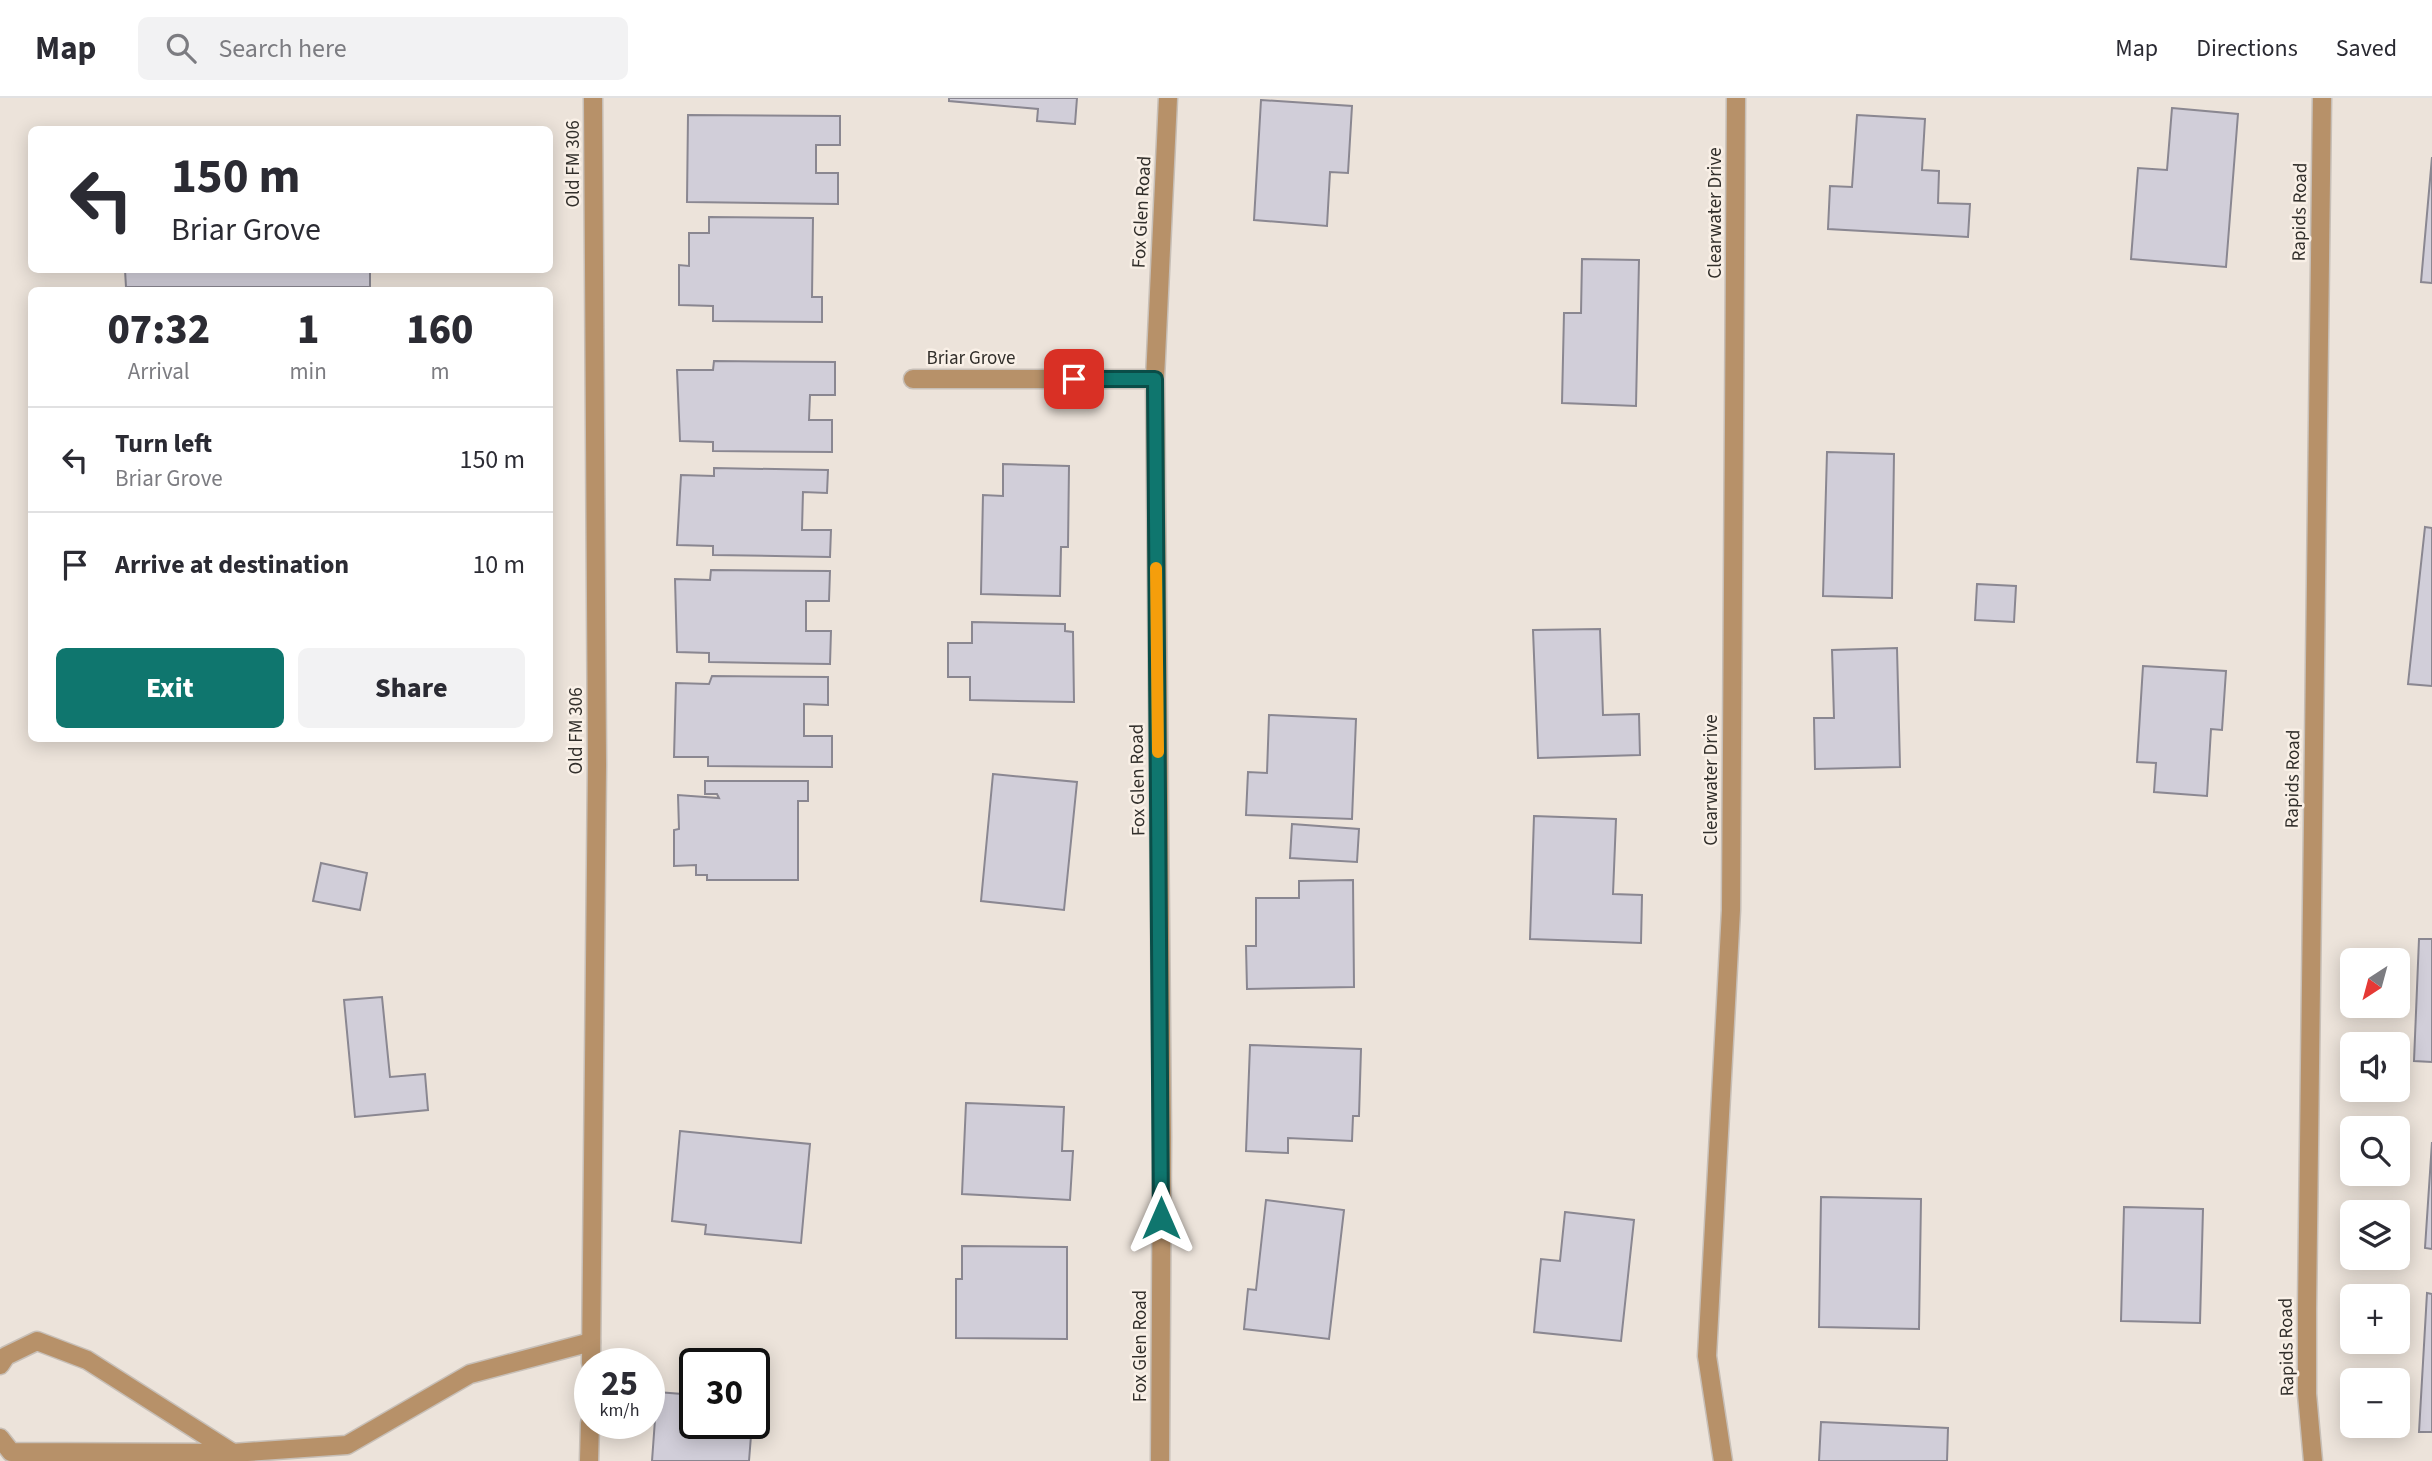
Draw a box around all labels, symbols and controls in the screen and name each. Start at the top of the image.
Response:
search box [138,17,628,80]
text: Map [35,25,96,72]
icon: search [162,29,200,67]
text: Search here [218,30,347,67]
text: Map [2115,31,2158,66]
text: Directions [2196,31,2298,66]
text: Saved [2336,31,2397,66]
street label: Old FM 306 [560,120,587,208]
text: 150 m [171,142,300,212]
street label: Clearwater Drive [1702,147,1729,279]
icon: left [56,154,147,245]
street label: Fox Glen Road [1126,155,1158,269]
street label: Rapids Road [2286,162,2314,262]
text: Briar Grove [171,207,321,253]
text: 07:32 [107,300,210,360]
text: 1 [297,300,319,360]
text: 160 [406,300,474,360]
street label: Briar Grove [927,345,1016,372]
pin [1044,349,1104,409]
text: Arrival [128,355,190,388]
text: min [290,355,327,388]
text: m [430,355,449,388]
icon: arrive [1055,360,1093,398]
text: Turn left [115,425,212,462]
icon: left [56,441,94,479]
text: 150 m [459,441,525,478]
text: Briar Grove [115,462,223,495]
icon: arrive [56,546,94,584]
text: Arrive at destination [115,546,349,583]
text: 10 m [472,546,525,583]
button: Exit [56,648,284,728]
button: Share [298,648,525,728]
street label: Old FM 306 [563,687,590,775]
street label: Clearwater Drive [1698,714,1725,846]
street label: Fox Glen Road [1124,724,1152,836]
street label: Rapids Road [2279,729,2307,829]
north arrow [2340,948,2410,1018]
map controls [2340,948,2410,1438]
button: sound [2340,1032,2410,1102]
button: search [2340,1116,2410,1186]
position arrow [1124,1181,1198,1255]
button: layers [2340,1200,2410,1270]
button: + [2340,1284,2410,1354]
street label: Fox Glen Road [1127,1290,1154,1402]
street label: Rapids Road [2273,1297,2301,1397]
speed limit sign: 30 [679,1348,770,1439]
text: 25 [601,1359,638,1409]
button: − [2340,1368,2410,1438]
text: km/h [600,1398,639,1423]

